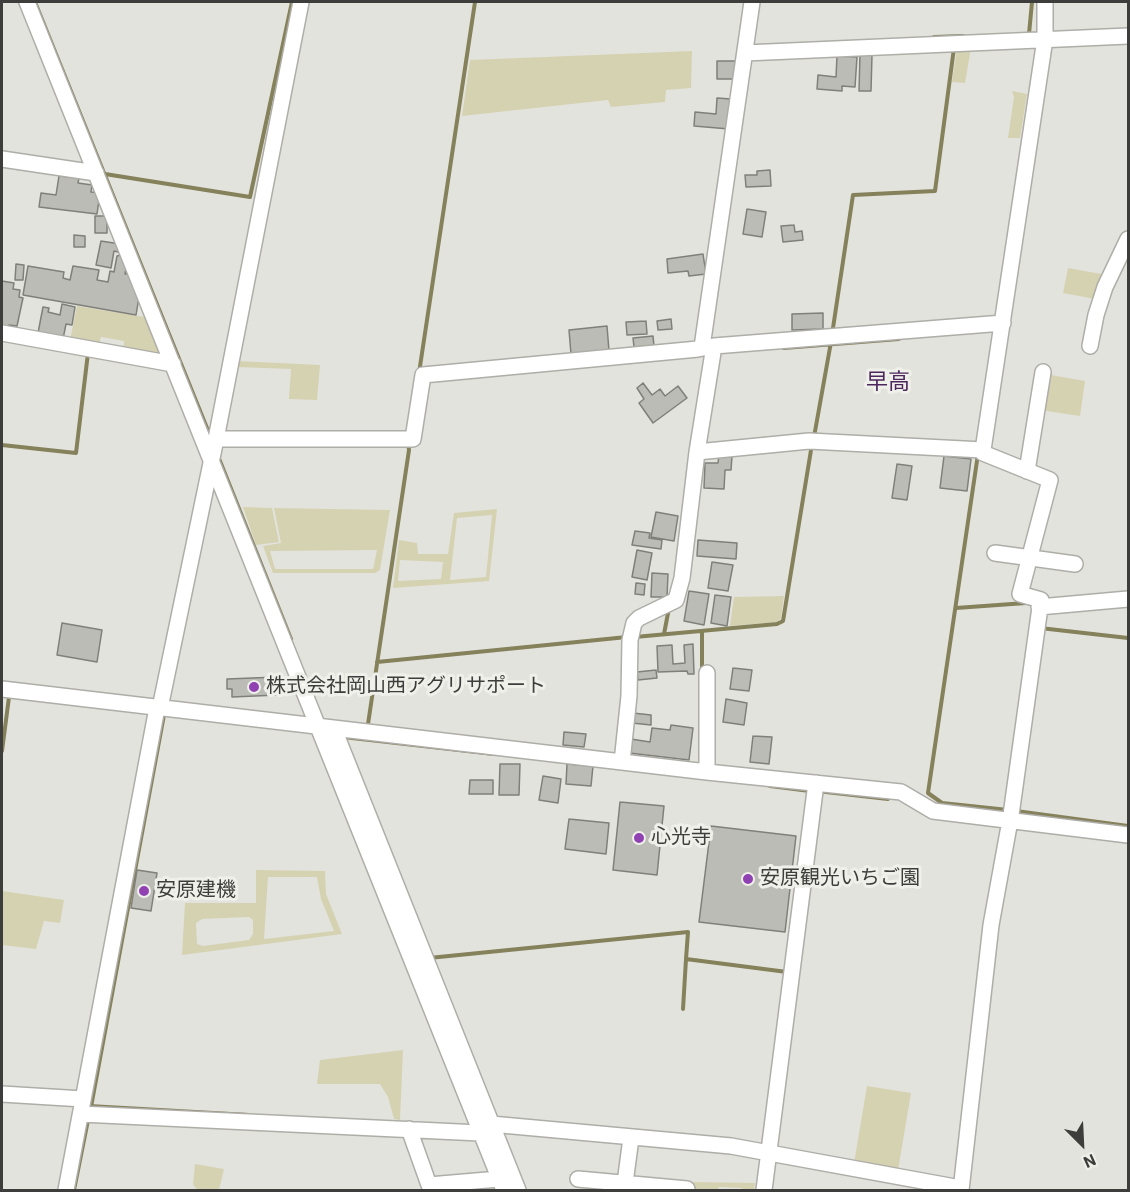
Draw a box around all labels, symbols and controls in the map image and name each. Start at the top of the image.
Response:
district label: 早高 [866,370,910,396]
place label: 株式会社岡山西アグリサポート [266,675,546,699]
marker: 株式会社岡山西アグリサポート [247,680,261,694]
place label: 心光寺 [651,826,711,850]
marker: 心光寺 [632,831,646,845]
place label: 安原観光いちご園 [760,867,920,891]
marker: 安原観光いちご園 [741,872,755,886]
place label: 安原建機 [156,879,236,903]
marker: 安原建機 [137,884,151,898]
north arrow [1052,1114,1112,1174]
text: N [1081,1150,1099,1172]

